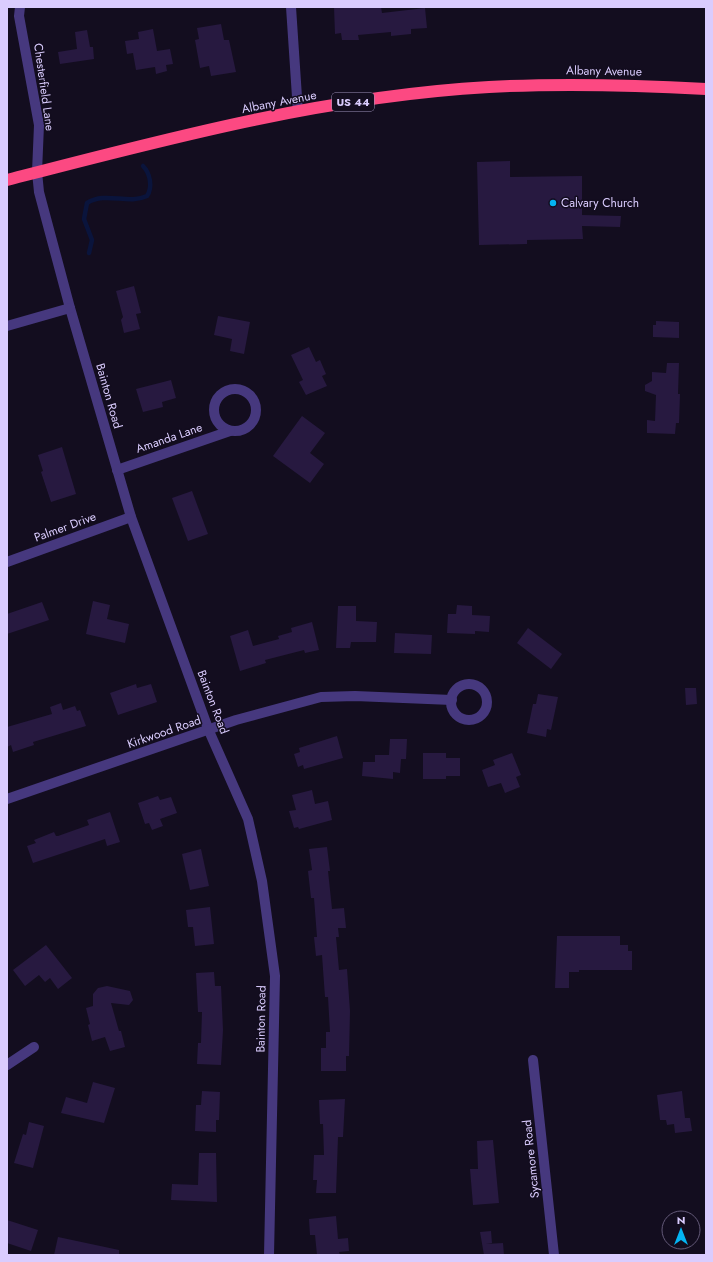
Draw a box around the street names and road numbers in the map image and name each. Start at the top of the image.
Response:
street label: Chesterfield Lane [29,42,59,132]
street label: Albany Avenue [566,61,642,81]
street label: Albany Avenue [240,86,318,118]
road number: US 44 [332,93,374,111]
street label: Bainton Road [91,361,127,431]
street label: Amanda Lane [133,418,205,458]
street label: Palmer Drive [32,507,98,547]
street label: Bainton Road [193,667,233,737]
street label: Kirkwood Road [125,711,203,753]
street label: Bainton Road [251,985,271,1053]
street label: Sycamore Road [518,1119,544,1199]

